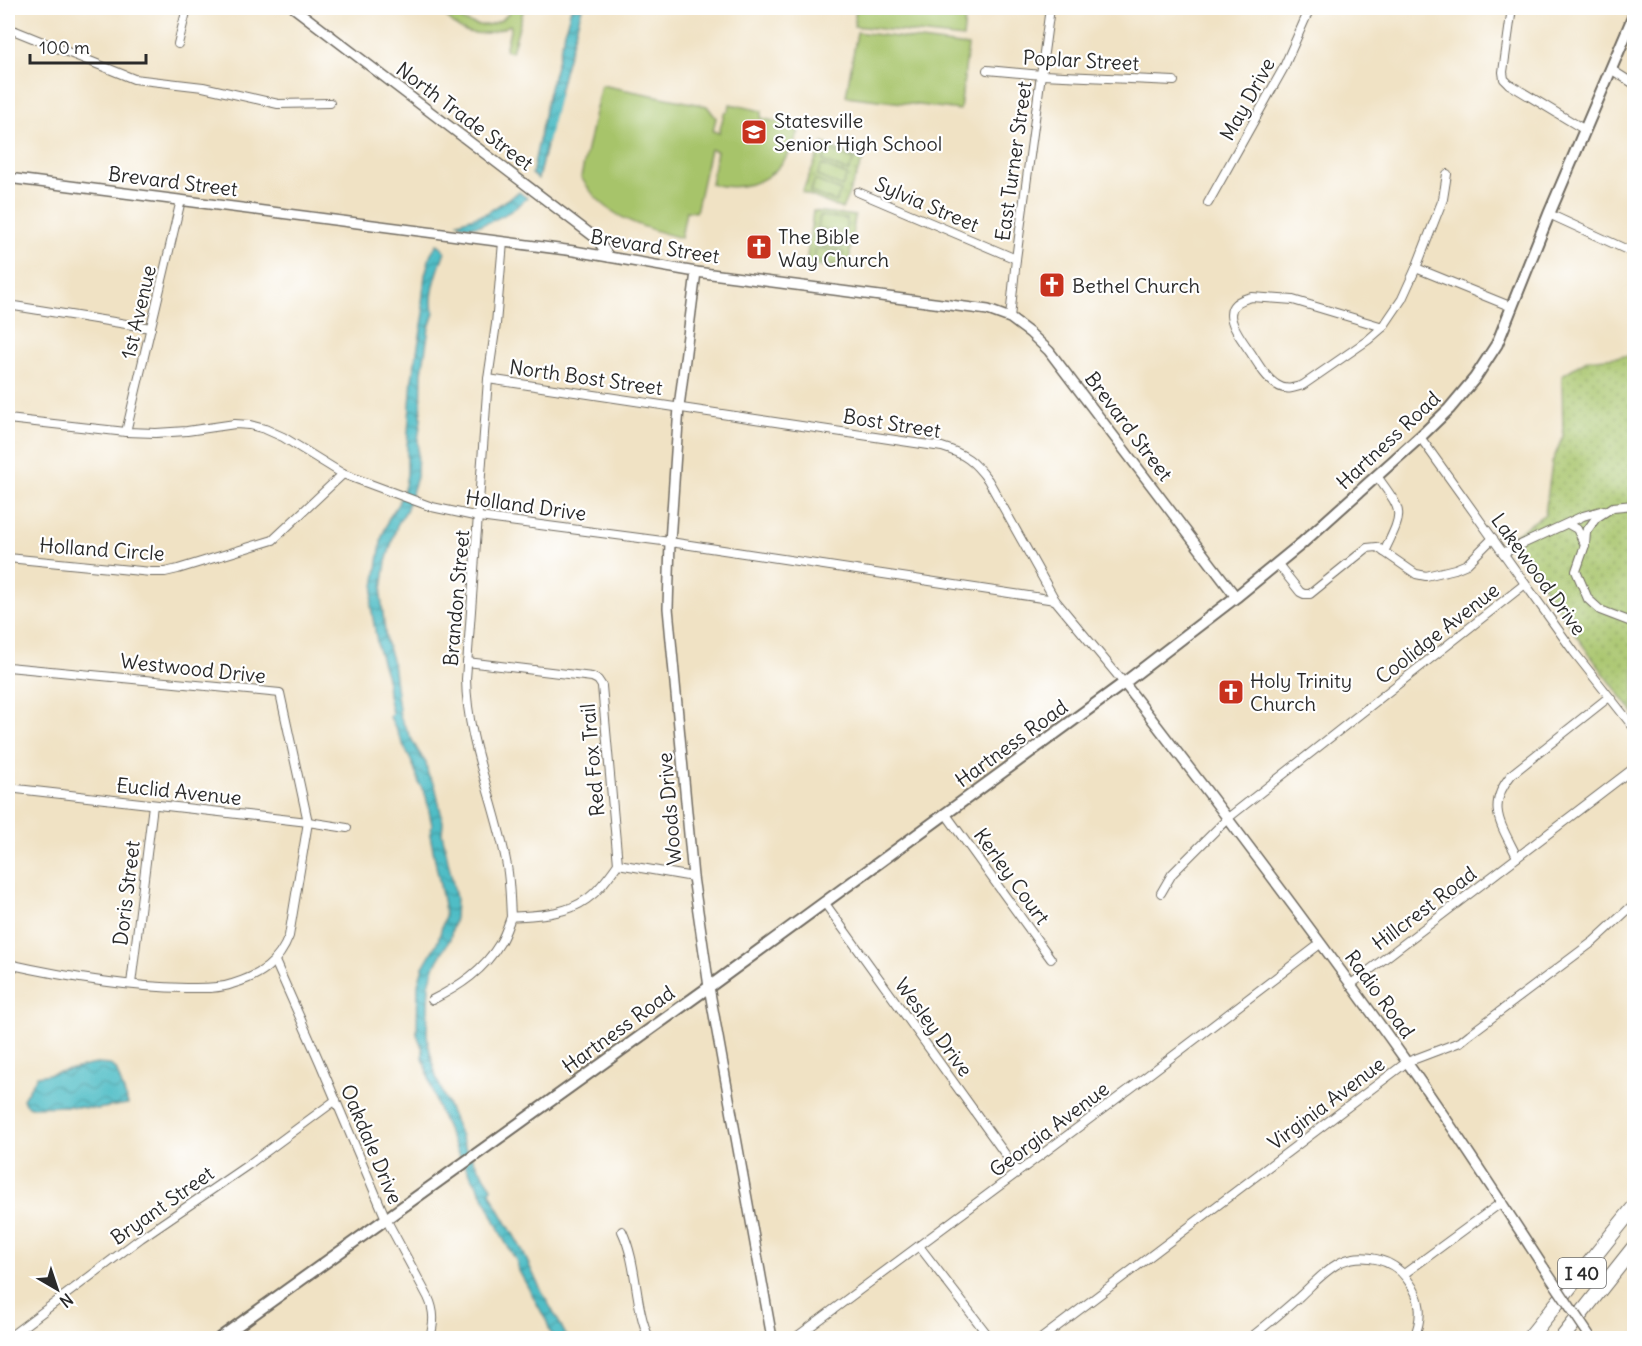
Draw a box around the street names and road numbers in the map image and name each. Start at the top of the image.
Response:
street label: Poplar Street [1022,44,1140,76]
street label: May Drive [1214,53,1280,145]
street label: North Trade Street [392,56,539,176]
street label: East Turner Street [989,79,1037,242]
street label: Brevard Street [107,161,239,201]
street label: Sylvia Street [871,171,983,237]
street label: Brevard Street [589,223,722,269]
street label: 1st Avenue [115,263,161,361]
street label: North Bost Street [508,354,664,400]
street label: Brevard Street [1080,366,1178,486]
street label: Hartness Road [1331,385,1445,494]
street label: Bost Street [841,403,943,443]
street label: Holland Drive [464,484,588,526]
street label: Lakewood Drive [1486,508,1592,640]
street label: Brandon Street [438,529,474,667]
street label: Holland Circle [39,532,165,566]
street label: Coolidge Avenue [1370,577,1504,689]
street label: Westwood Drive [119,648,267,688]
street label: Hartness Road [950,694,1072,792]
street label: Red Fox Trail [575,703,609,817]
street label: Woods Drive [652,752,686,866]
street label: Euclid Avenue [115,772,243,810]
street label: Kerley Court [969,823,1055,929]
street label: Doris Street [107,839,145,947]
street label: Hillcrest Road [1367,861,1481,955]
street label: Radio Road [1340,945,1421,1043]
street label: Wesley Drive [890,973,978,1081]
street label: Hartness Road [557,980,679,1078]
street label: Virginia Avenue [1263,1051,1389,1155]
street label: Georgia Avenue [984,1076,1114,1182]
street label: Oakdale Drive [336,1080,408,1208]
street label: Bryant Street [106,1160,219,1250]
road number: I 40 [1558,1258,1606,1288]

